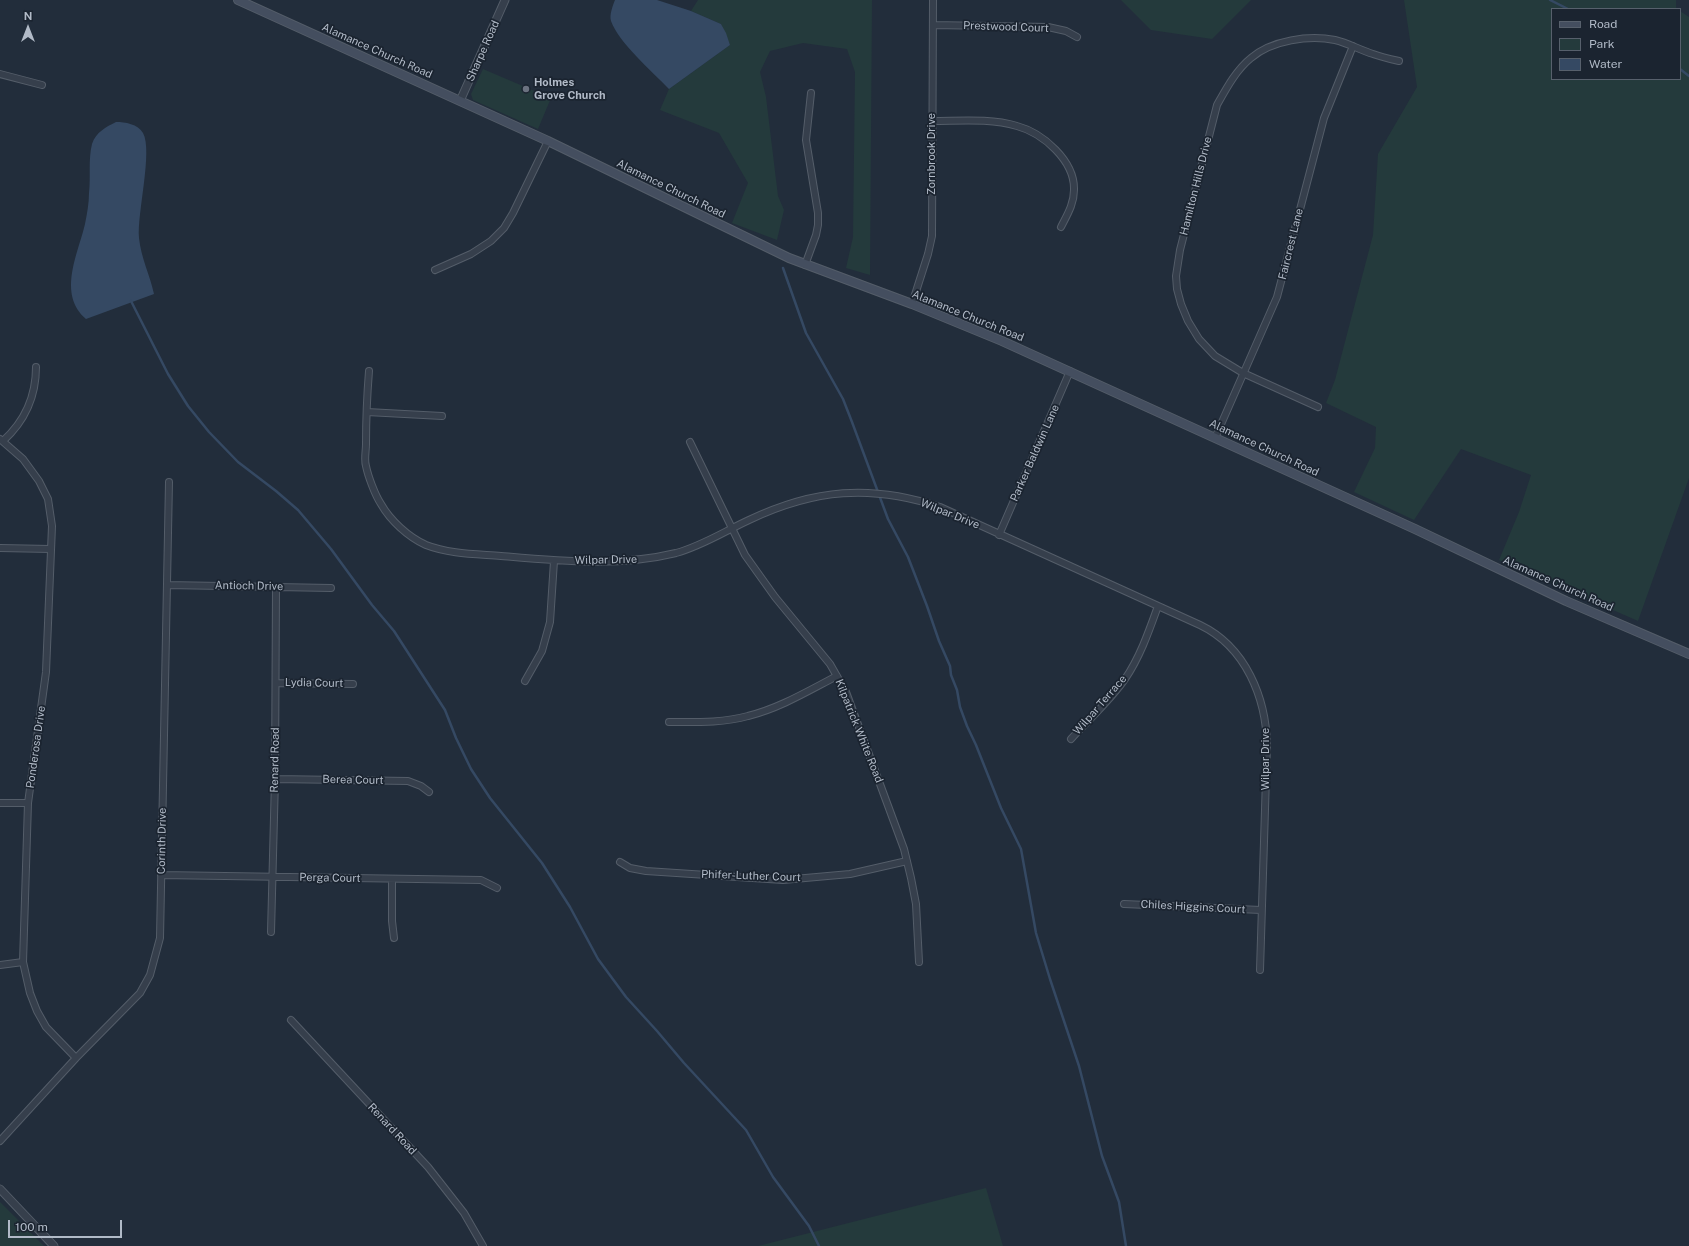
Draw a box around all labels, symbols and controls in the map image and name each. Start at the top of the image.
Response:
north arrow [8,8,48,48]
legend [1551,8,1681,80]
text: N [24,10,32,22]
text: Road [1589,17,1617,31]
street label: Sharpe Road [464,18,502,84]
street label: Prestwood Court [963,19,1049,35]
street label: Alamance Church Road [320,21,434,81]
text: Park [1589,37,1615,51]
text: Water [1589,57,1622,71]
place label: Holmes Grove Church [534,76,605,102]
marker: Holmes Grove Church [521,84,531,94]
street label: Zornbrook Drive [925,113,939,195]
street label: Hamilton Hills Drive [1177,135,1215,237]
street label: Alamance Church Road [614,157,728,221]
street label: Faircrest Lane [1276,207,1306,281]
street label: Alamance Church Road [910,287,1026,345]
street label: Parker Baldwin Lane [1008,402,1062,504]
street label: Alamance Church Road [1207,417,1321,479]
street label: Wilpar Drive [919,496,981,532]
street label: Wilpar Drive [575,553,637,567]
street label: Alamance Church Road [1501,554,1615,614]
street label: Antioch Drive [215,579,283,593]
street label: Wilpar Terrace [1070,672,1130,738]
street label: Lydia Court [285,676,343,690]
street label: Kilpatrick White Road [832,677,886,785]
street label: Ponderosa Drive [24,705,48,789]
street label: Renard Road [268,727,282,793]
street label: Wilpar Drive [1259,728,1273,790]
street label: Berea Court [322,773,384,787]
street label: Corinth Drive [155,808,169,874]
street label: Phifer-Luther Court [701,868,801,884]
street label: Perga Court [299,871,361,885]
street label: Chiles Higgins Court [1140,898,1246,916]
street label: Renard Road [365,1101,419,1157]
scale bar [10,1212,124,1238]
text: 100 m [15,1220,48,1234]

